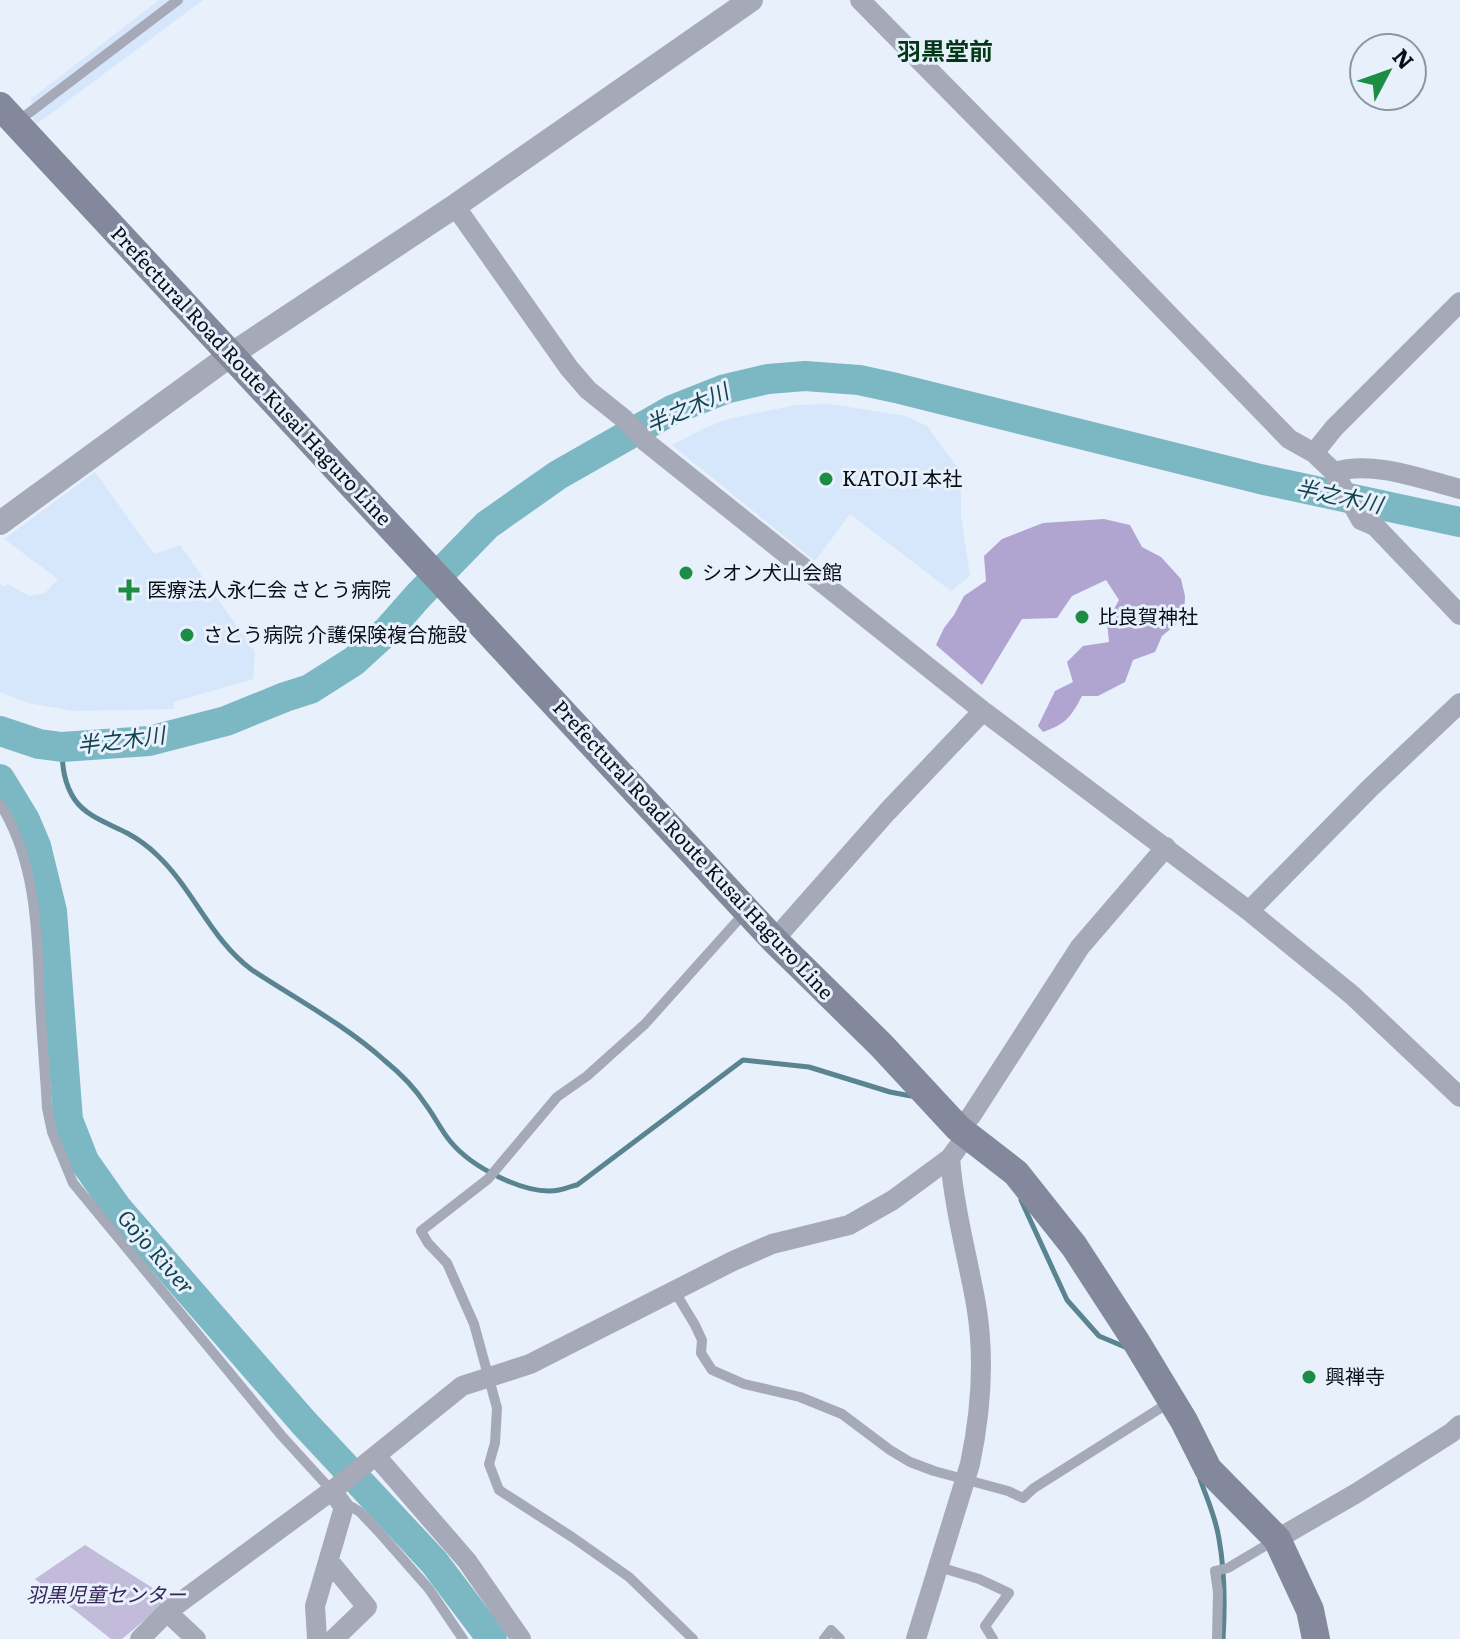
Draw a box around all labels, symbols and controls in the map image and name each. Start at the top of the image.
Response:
district label: 羽黒堂前 [897,32,993,67]
north arrow [1348,32,1428,112]
text: N [1386,40,1423,76]
street label: Prefectural Road Route Kusai Haguro Line [105,218,400,531]
water label: 半之木川 [639,373,735,440]
place label: KATOJI 本社 [842,462,962,492]
water label: 半之木川 [1293,469,1388,520]
marker: KATOJI 本社 [817,470,835,488]
place label: シオン犬山会館 [702,556,842,586]
marker: シオン犬山会館 [677,564,695,582]
place label: 医療法人永仁会 さとう病院 [147,573,391,603]
marker: 医療法人永仁会 さとう病院 [118,579,140,601]
place label: 比良賀神社 [1098,600,1198,630]
marker: 比良賀神社 [1073,608,1091,626]
place label: さとう病院 介護保険複合施設 [203,618,467,648]
marker: さとう病院 介護保険複合施設 [178,626,196,644]
street label: Prefectural Road Route Kusai Haguro Line [547,692,842,1005]
water label: 半之木川 [75,717,168,760]
water label: Gojo River [111,1201,203,1301]
place label: 興禅寺 [1325,1360,1385,1390]
marker: 興禅寺 [1300,1368,1318,1386]
park label: 羽黒児童センター [26,1578,187,1608]

